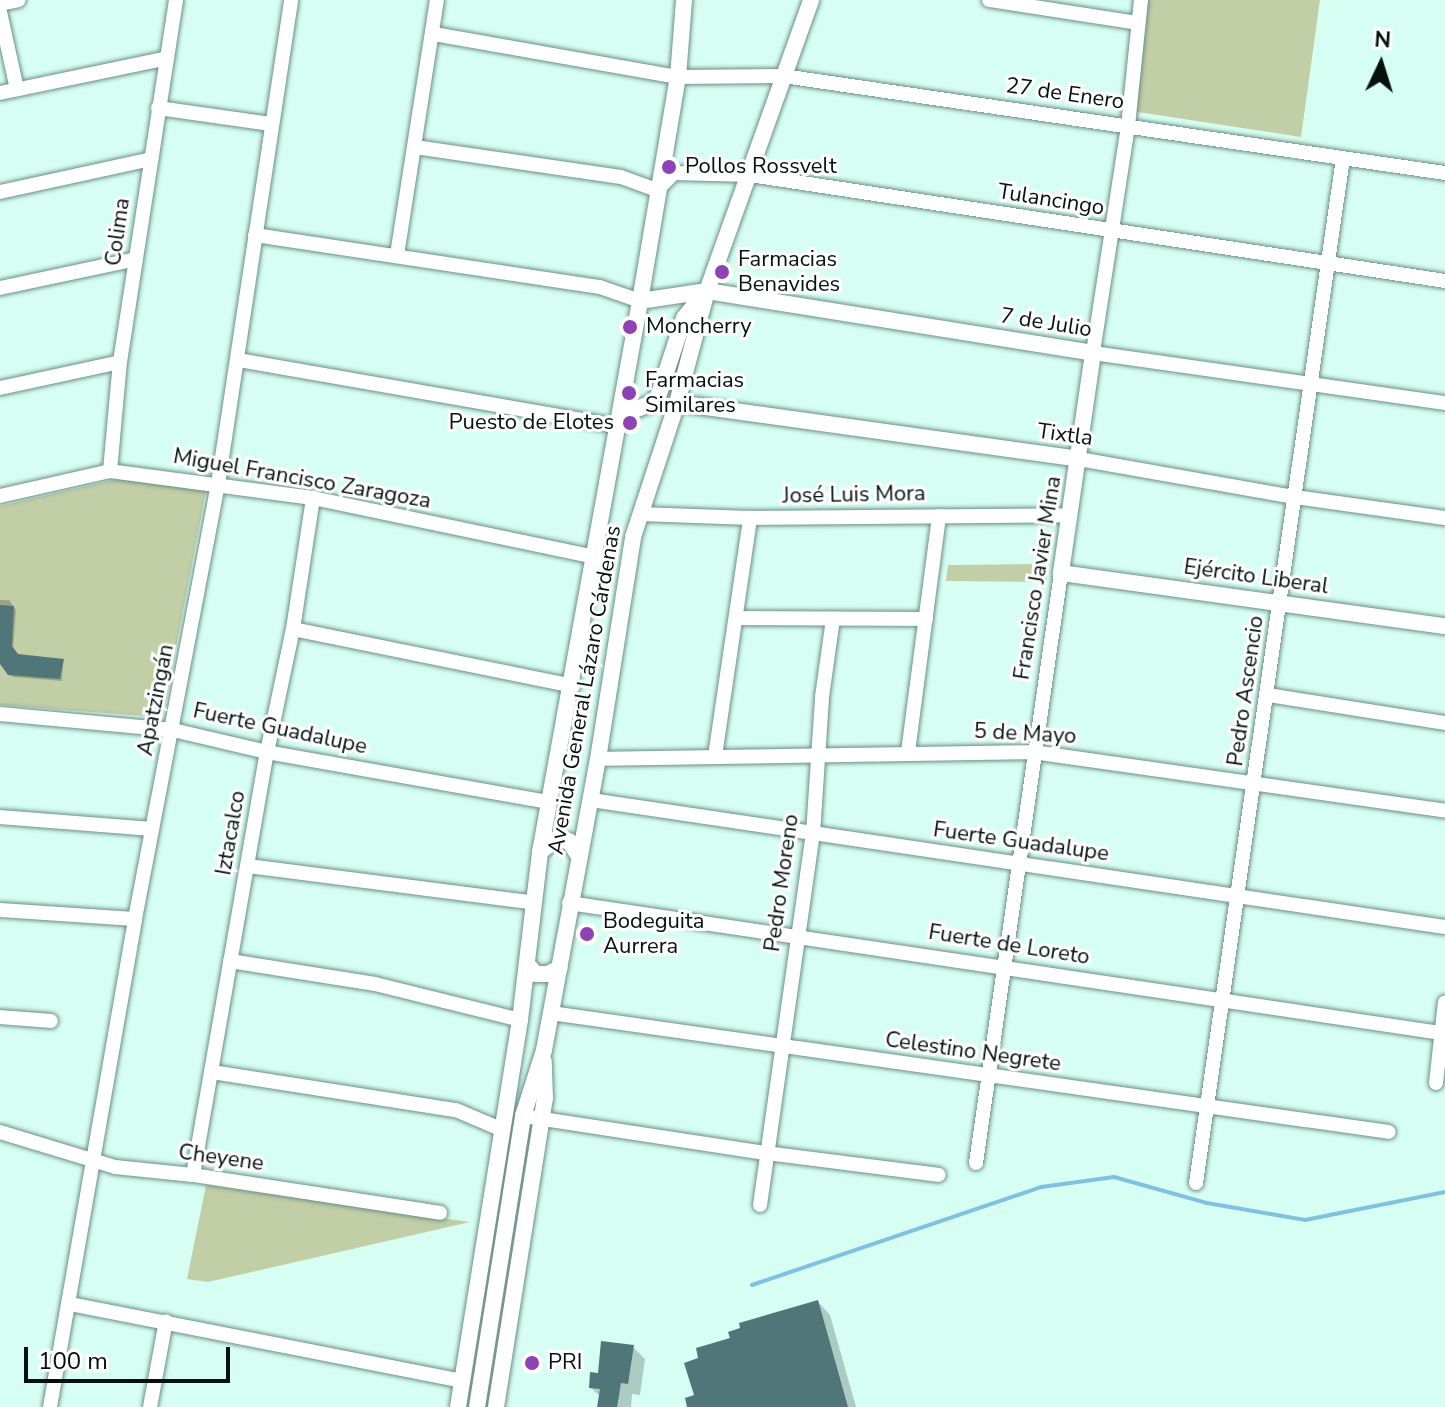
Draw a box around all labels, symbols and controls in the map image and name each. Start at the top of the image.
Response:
north arrow [1341,24,1421,104]
text: N [1373,25,1392,56]
street label: 27 de Enero [1004,73,1126,115]
place label: Pollos Rossvelt [685,154,837,180]
marker: Pollos Rossvelt [660,158,678,176]
street label: Tulancingo [996,179,1106,221]
street label: Colima [100,196,136,268]
place label: Farmacias Benavides [738,246,840,298]
marker: Farmacias Benavides [713,263,731,281]
street label: 7 de Julio [998,303,1094,343]
place label: Moncherry [646,314,752,340]
marker: Moncherry [621,318,639,336]
place label: Farmacias Similares [645,367,744,418]
marker: Farmacias Similares [620,384,638,402]
place label: Puesto de Elotes [449,410,614,436]
marker: Puesto de Elotes [621,414,639,432]
street label: Tixtla [1036,418,1094,452]
street label: Miguel Francisco Zaragoza [171,443,433,515]
street label: Francisco Javier Mina [1009,474,1067,682]
street label: José Luis Mora [782,481,926,509]
street label: Avenida General Lázaro Cárdenas [543,523,627,857]
street label: Ejército Liberal [1182,554,1330,600]
street label: Pedro Ascencio [1222,614,1270,768]
street label: Apatzingán [132,642,180,758]
street label: Fuerte Guadalupe [191,698,369,760]
street label: 5 de Mayo [973,718,1077,750]
street label: Iztacalco [211,789,251,877]
street label: Pedro Moreno [759,812,805,954]
street label: Fuerte Guadalupe [931,817,1111,867]
place label: Bodeguita Aurrera [603,908,704,960]
street label: Fuerte de Loreto [927,919,1091,971]
marker: Bodeguita Aurrera [578,925,596,943]
street label: Celestino Negrete [883,1027,1063,1077]
street label: Cheyene [177,1139,265,1177]
scale bar [28,1331,234,1381]
text: 100 m [38,1345,108,1377]
place label: PRI [548,1350,582,1376]
marker: PRI [523,1354,541,1372]

